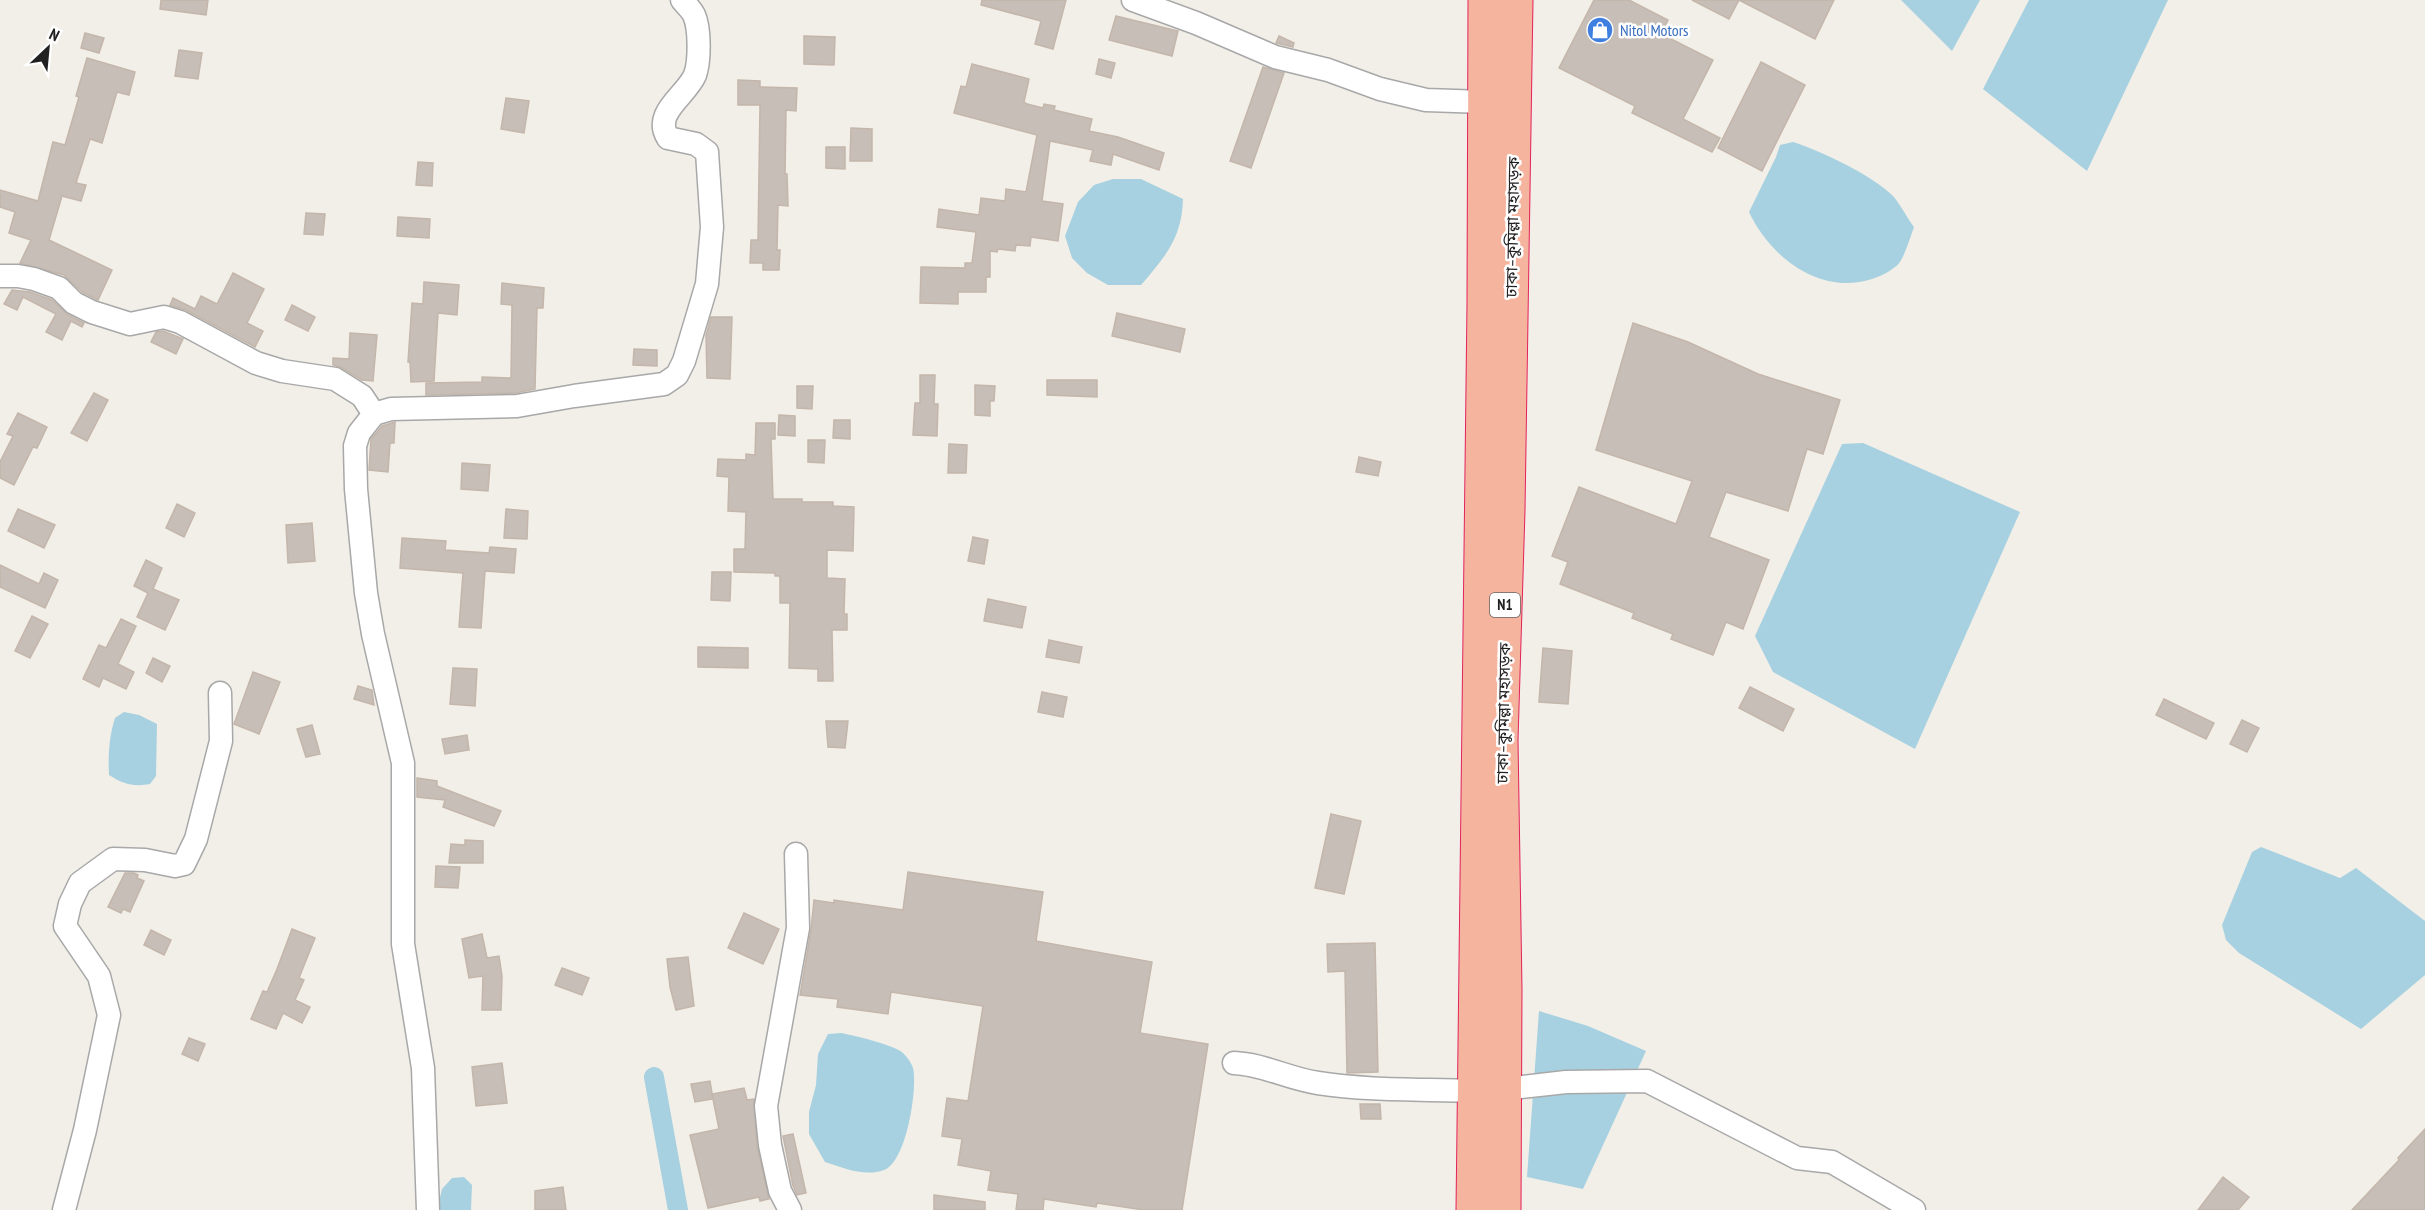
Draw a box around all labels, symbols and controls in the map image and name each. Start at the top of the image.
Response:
shop icon: Nitol Motors [1585,15,1615,45]
north arrow [18,18,78,78]
place label: Nitol Motors [1620,20,1688,40]
text: N [46,24,63,45]
street label: ঢাকা–কুমিল্লা মহাসড়ক [1501,155,1523,299]
road number: N1 [1490,593,1520,617]
street label: ঢাকা–কুমিল্লা মহাসড়ক [1492,641,1514,785]

